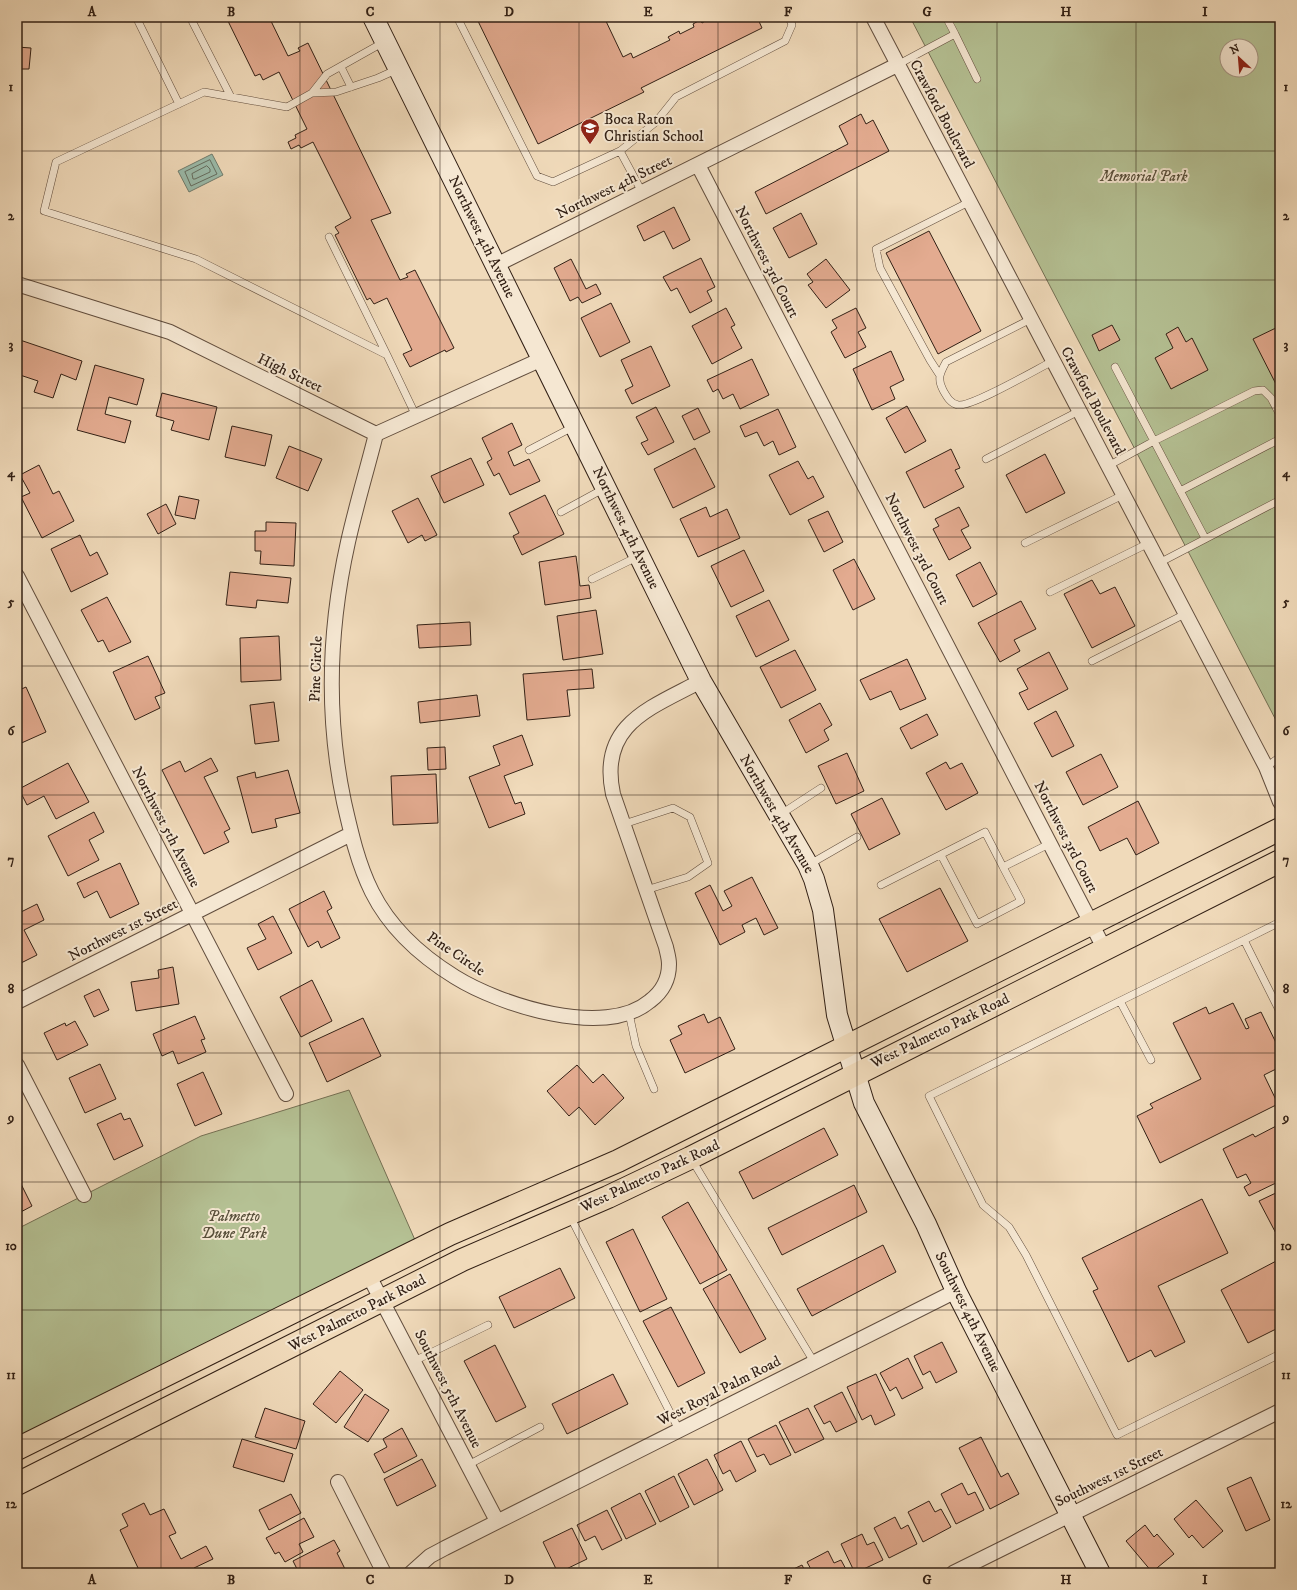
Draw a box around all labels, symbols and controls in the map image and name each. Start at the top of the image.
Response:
text: A [87,4,97,20]
text: B [227,4,235,20]
text: C [366,4,375,20]
text: D [504,4,514,20]
text: E [643,4,653,20]
text: F [784,4,793,20]
text: G [922,4,932,20]
text: H [1061,4,1072,20]
text: I [1202,4,1208,20]
north arrow [1219,38,1259,78]
text: N [1228,42,1242,58]
street label: Crawford Boulevard [905,56,979,172]
text: 1 [9,79,14,95]
text: 1 [1284,79,1289,95]
place label: Boca Raton Christian School [604,110,704,146]
school or university icon: Boca Raton Christian School [579,117,601,145]
street label: Northwest 4th Street [553,151,675,223]
park label: Memorial Park [1099,167,1188,186]
street label: Northwest 4th Avenue [444,173,520,301]
street label: Northwest 3rd Court [731,203,803,321]
text: 2 [8,208,15,224]
text: 2 [1283,208,1290,224]
text: 3 [9,337,14,353]
text: 3 [1284,337,1289,353]
street label: Crawford Boulevard [1056,343,1130,459]
street label: High Street [254,349,326,397]
street label: Northwest 4th Avenue [588,464,664,592]
text: 4 [6,465,15,482]
text: 4 [1281,465,1290,482]
street label: Northwest 3rd Court [881,490,953,608]
text: 5 [7,594,15,610]
text: 5 [1282,594,1290,610]
street label: Pine Circle [305,636,327,702]
text: 6 [8,723,16,739]
text: 6 [1283,723,1291,739]
street label: Northwest 4th Avenue [735,751,819,877]
street label: Northwest 5th Avenue [127,764,205,890]
street label: Northwest 3rd Court [1030,778,1102,896]
text: 7 [8,852,15,868]
text: 7 [1283,852,1290,868]
street label: Northwest 1st Street [65,894,181,966]
street label: Pine Circle [423,928,489,980]
text: 8 [8,981,15,997]
text: 8 [1283,981,1290,997]
street label: West Palmetto Park Road [867,989,1013,1073]
text: 9 [7,1110,14,1126]
text: 9 [1282,1110,1289,1126]
street label: West Palmetto Park Road [576,1135,723,1217]
park label: Palmetto Dune Park [201,1207,267,1243]
text: 10 [5,1238,17,1254]
text: 10 [1280,1238,1292,1254]
street label: Southwest 4th Avenue [931,1249,1005,1375]
street label: West Palmetto Park Road [284,1270,429,1356]
street label: Southwest 5th Avenue [410,1327,486,1451]
street label: West Royal Palm Road [653,1351,784,1431]
text: 11 [6,1367,16,1383]
text: 11 [1281,1367,1291,1383]
street label: Southwest 1st Street [1052,1443,1166,1511]
text: 12 [5,1496,17,1512]
text: 12 [1280,1496,1292,1512]
text: A [87,1572,97,1588]
text: B [227,1572,235,1588]
text: C [366,1572,375,1588]
text: D [504,1572,514,1588]
text: E [643,1572,653,1588]
text: F [784,1572,793,1588]
text: G [922,1572,932,1588]
text: H [1061,1572,1072,1588]
text: I [1202,1572,1208,1588]

